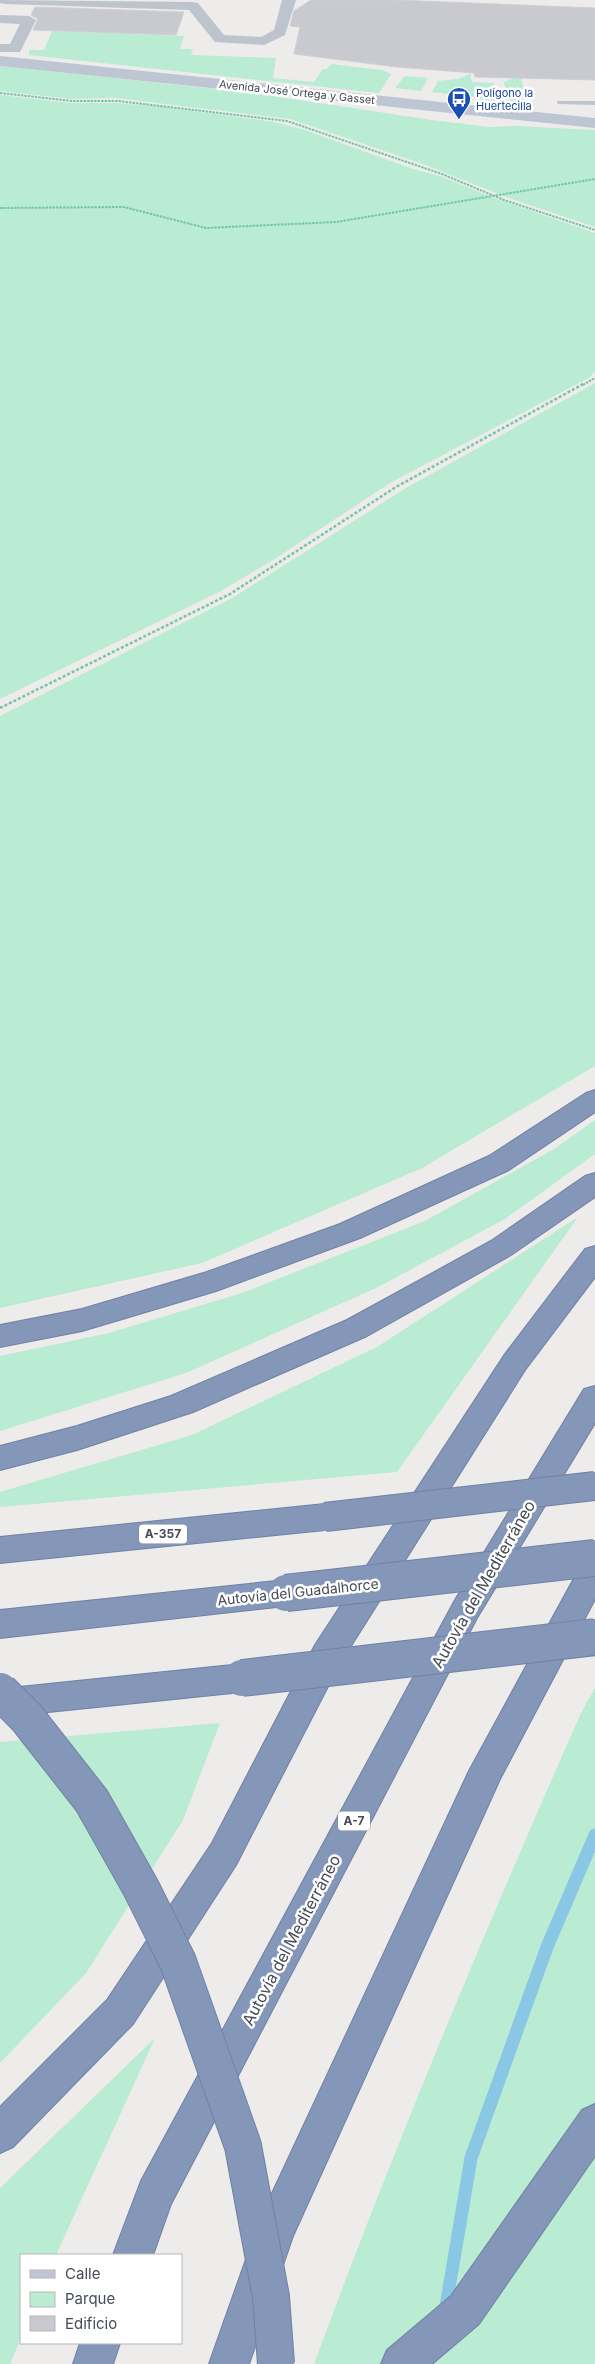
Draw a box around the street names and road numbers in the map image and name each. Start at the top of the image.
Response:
street label: Avenida José Ortega y Gasset [218,77,376,107]
street label: Autovía del Mediterráneo [427,1497,539,1671]
road number: A-357 [139,1525,187,1544]
street label: Autovía del Guadalhorce [217,1575,379,1608]
road number: A-7 [338,1812,370,1830]
street label: Autovía del Mediterráneo [238,1851,344,2029]

